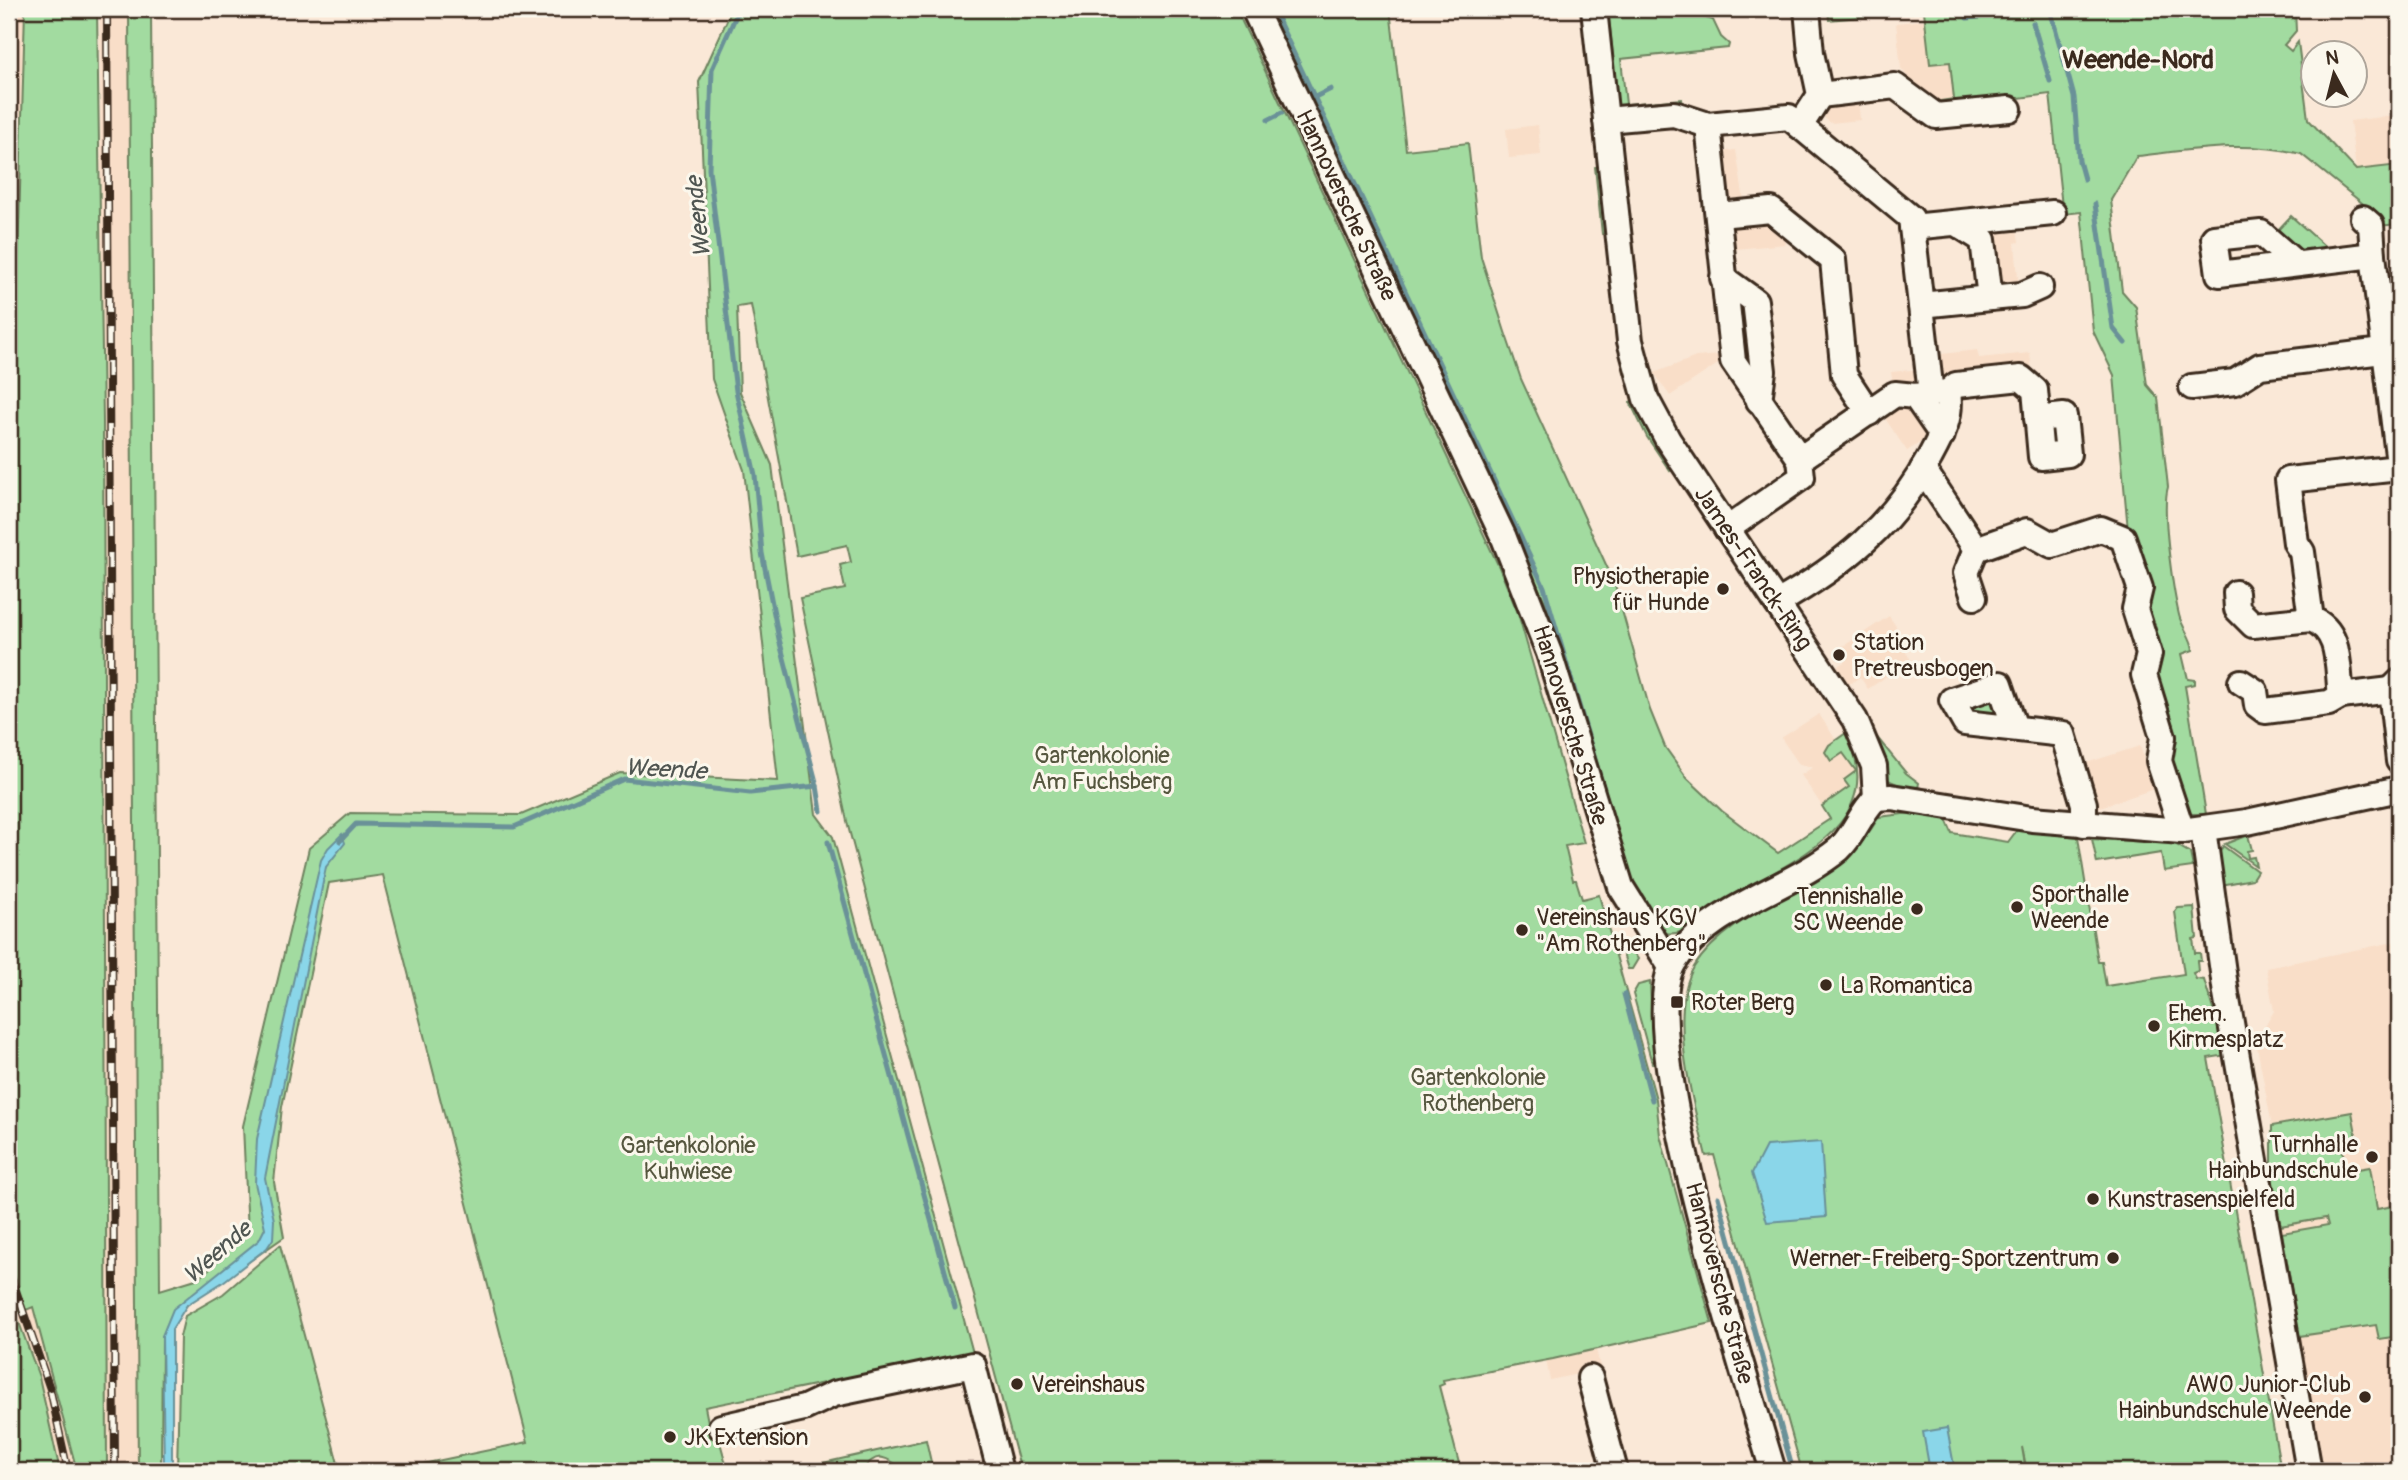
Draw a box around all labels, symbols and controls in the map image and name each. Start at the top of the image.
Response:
north arrow [2300,38,2370,108]
district label: Weende-Nord [2062,44,2214,76]
text: N [2324,45,2340,71]
street label: Hannoversche Straße [1289,105,1404,306]
water label: Weende [680,173,717,259]
street label: James-Franck-Ring [1688,481,1819,656]
place label: Physiotherapie für Hunde [1572,562,1710,617]
marker: Physiotherapie für Hunde [1715,581,1731,597]
street label: Hannoversche Straße [1526,622,1615,829]
place label: Station Pretreusbogen [1853,628,1994,683]
marker: Station Pretreusbogen [1831,647,1847,663]
park label: Gartenkolonie Am Fuchsberg [1032,741,1172,796]
water label: Weende [625,753,709,786]
place label: Sporthalle Weende [2031,880,2130,935]
place label: Tennishalle SC Weende [1793,882,1904,937]
marker: Sporthalle Weende [2009,899,2025,915]
marker: Tennishalle SC Weende [1909,901,1925,917]
place label: Vereinshaus KGV "Am Rothenberg" [1536,903,1707,958]
marker: Vereinshaus KGV "Am Rothenberg" [1514,922,1530,938]
place label: La Romantica [1840,971,1973,1000]
marker: La Romantica [1818,977,1834,993]
place label: Roter Berg [1691,988,1795,1017]
marker: Roter Berg [1669,994,1685,1010]
place label: Ehem. Kirmesplatz [2168,999,2284,1054]
marker: Ehem. Kirmesplatz [2146,1018,2162,1034]
park label: Gartenkolonie Rothenberg [1410,1063,1546,1118]
place label: Turnhalle Hainbundschule [2208,1130,2359,1185]
park label: Gartenkolonie Kuhwiese [620,1131,756,1186]
marker: Turnhalle Hainbundschule [2364,1149,2380,1165]
street label: Hannoversche Straße [1679,1179,1761,1388]
place label: Kunstrasenspielfeld [2107,1185,2295,1214]
marker: Kunstrasenspielfeld [2085,1191,2101,1207]
water label: Weende [177,1213,259,1290]
place label: Werner-Freiberg-Sportzentrum [1790,1244,2099,1273]
marker: Werner-Freiberg-Sportzentrum [2105,1250,2121,1266]
place label: Vereinshaus [1031,1370,1145,1399]
place label: AWO Junior-Club Hainbundschule Weende [2118,1370,2352,1425]
marker: Vereinshaus [1009,1376,1025,1392]
marker: AWO Junior-Club Hainbundschule Weende [2357,1389,2373,1405]
place label: JK Extension [684,1423,808,1452]
marker: JK Extension [662,1429,678,1445]

